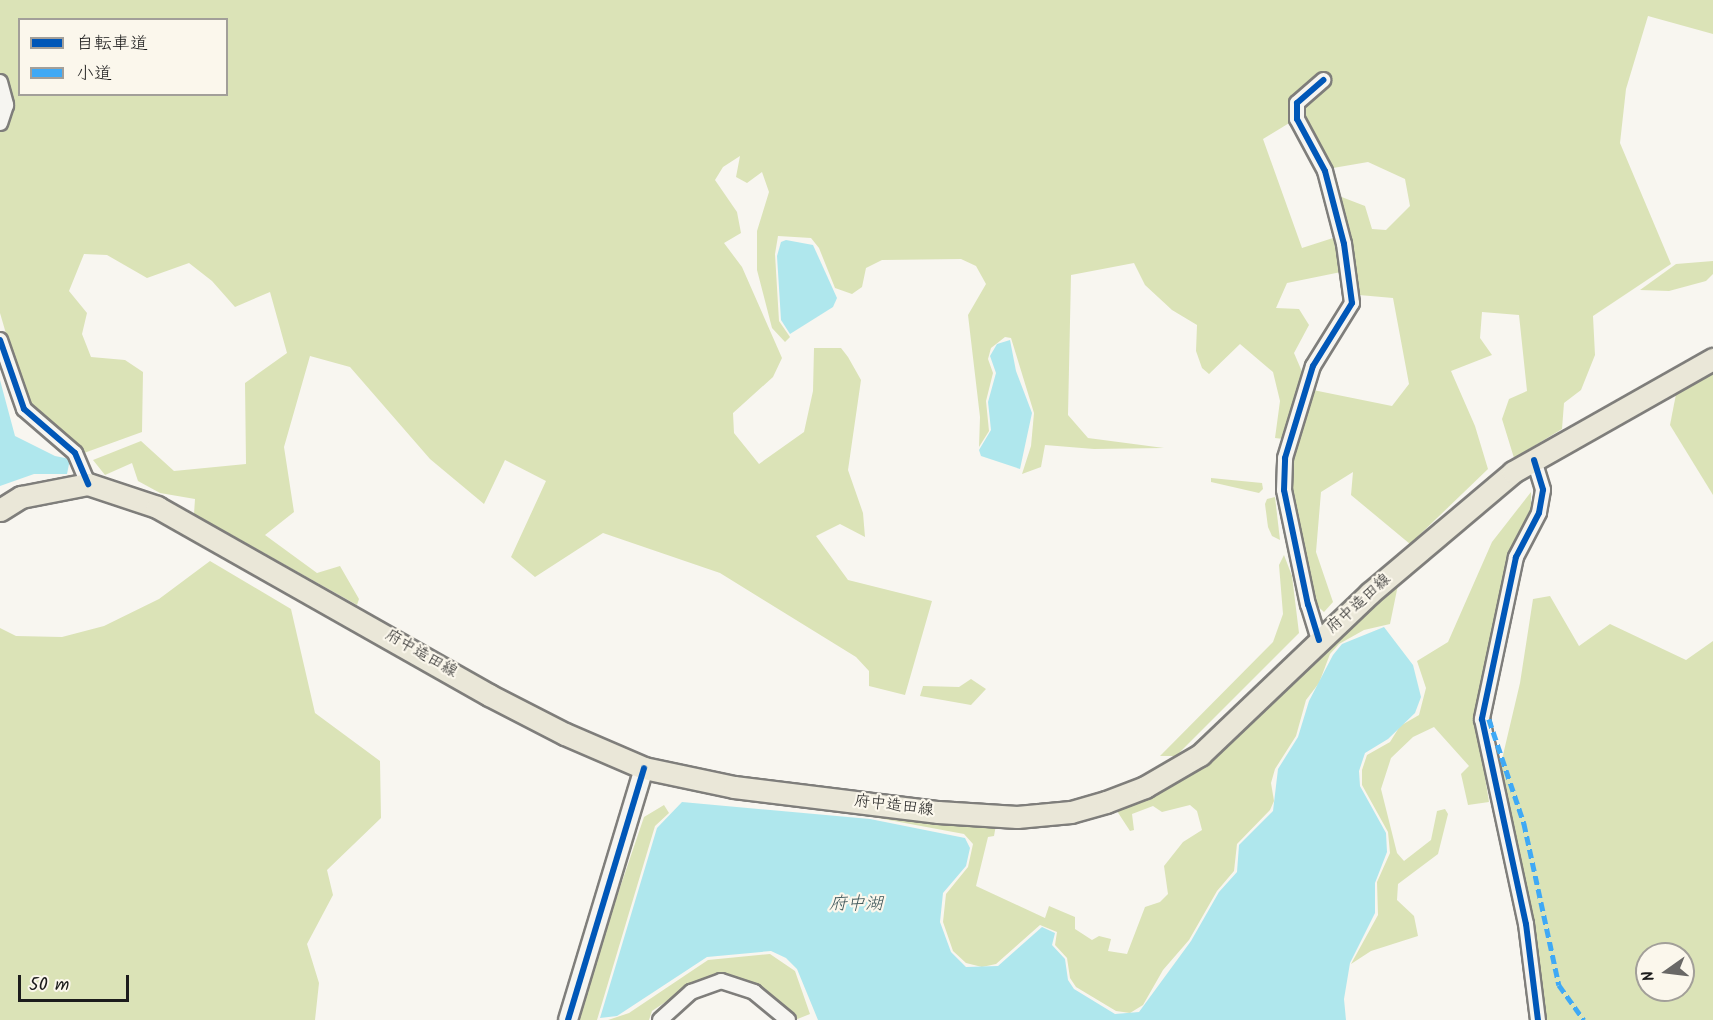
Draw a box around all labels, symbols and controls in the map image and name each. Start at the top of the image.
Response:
legend [18,18,228,96]
text: 自転車道 [76,30,148,59]
text: 小道 [76,60,112,89]
street label: 府中造田線 [1323,570,1395,638]
street label: 府中造田線 [382,626,460,682]
street label: 府中造田線 [853,792,935,820]
water label: 府中湖 [829,894,883,916]
north arrow [1635,942,1695,1002]
scale bar [21,963,132,1001]
text: N [1636,968,1662,984]
text: 50 m [29,971,69,1000]

